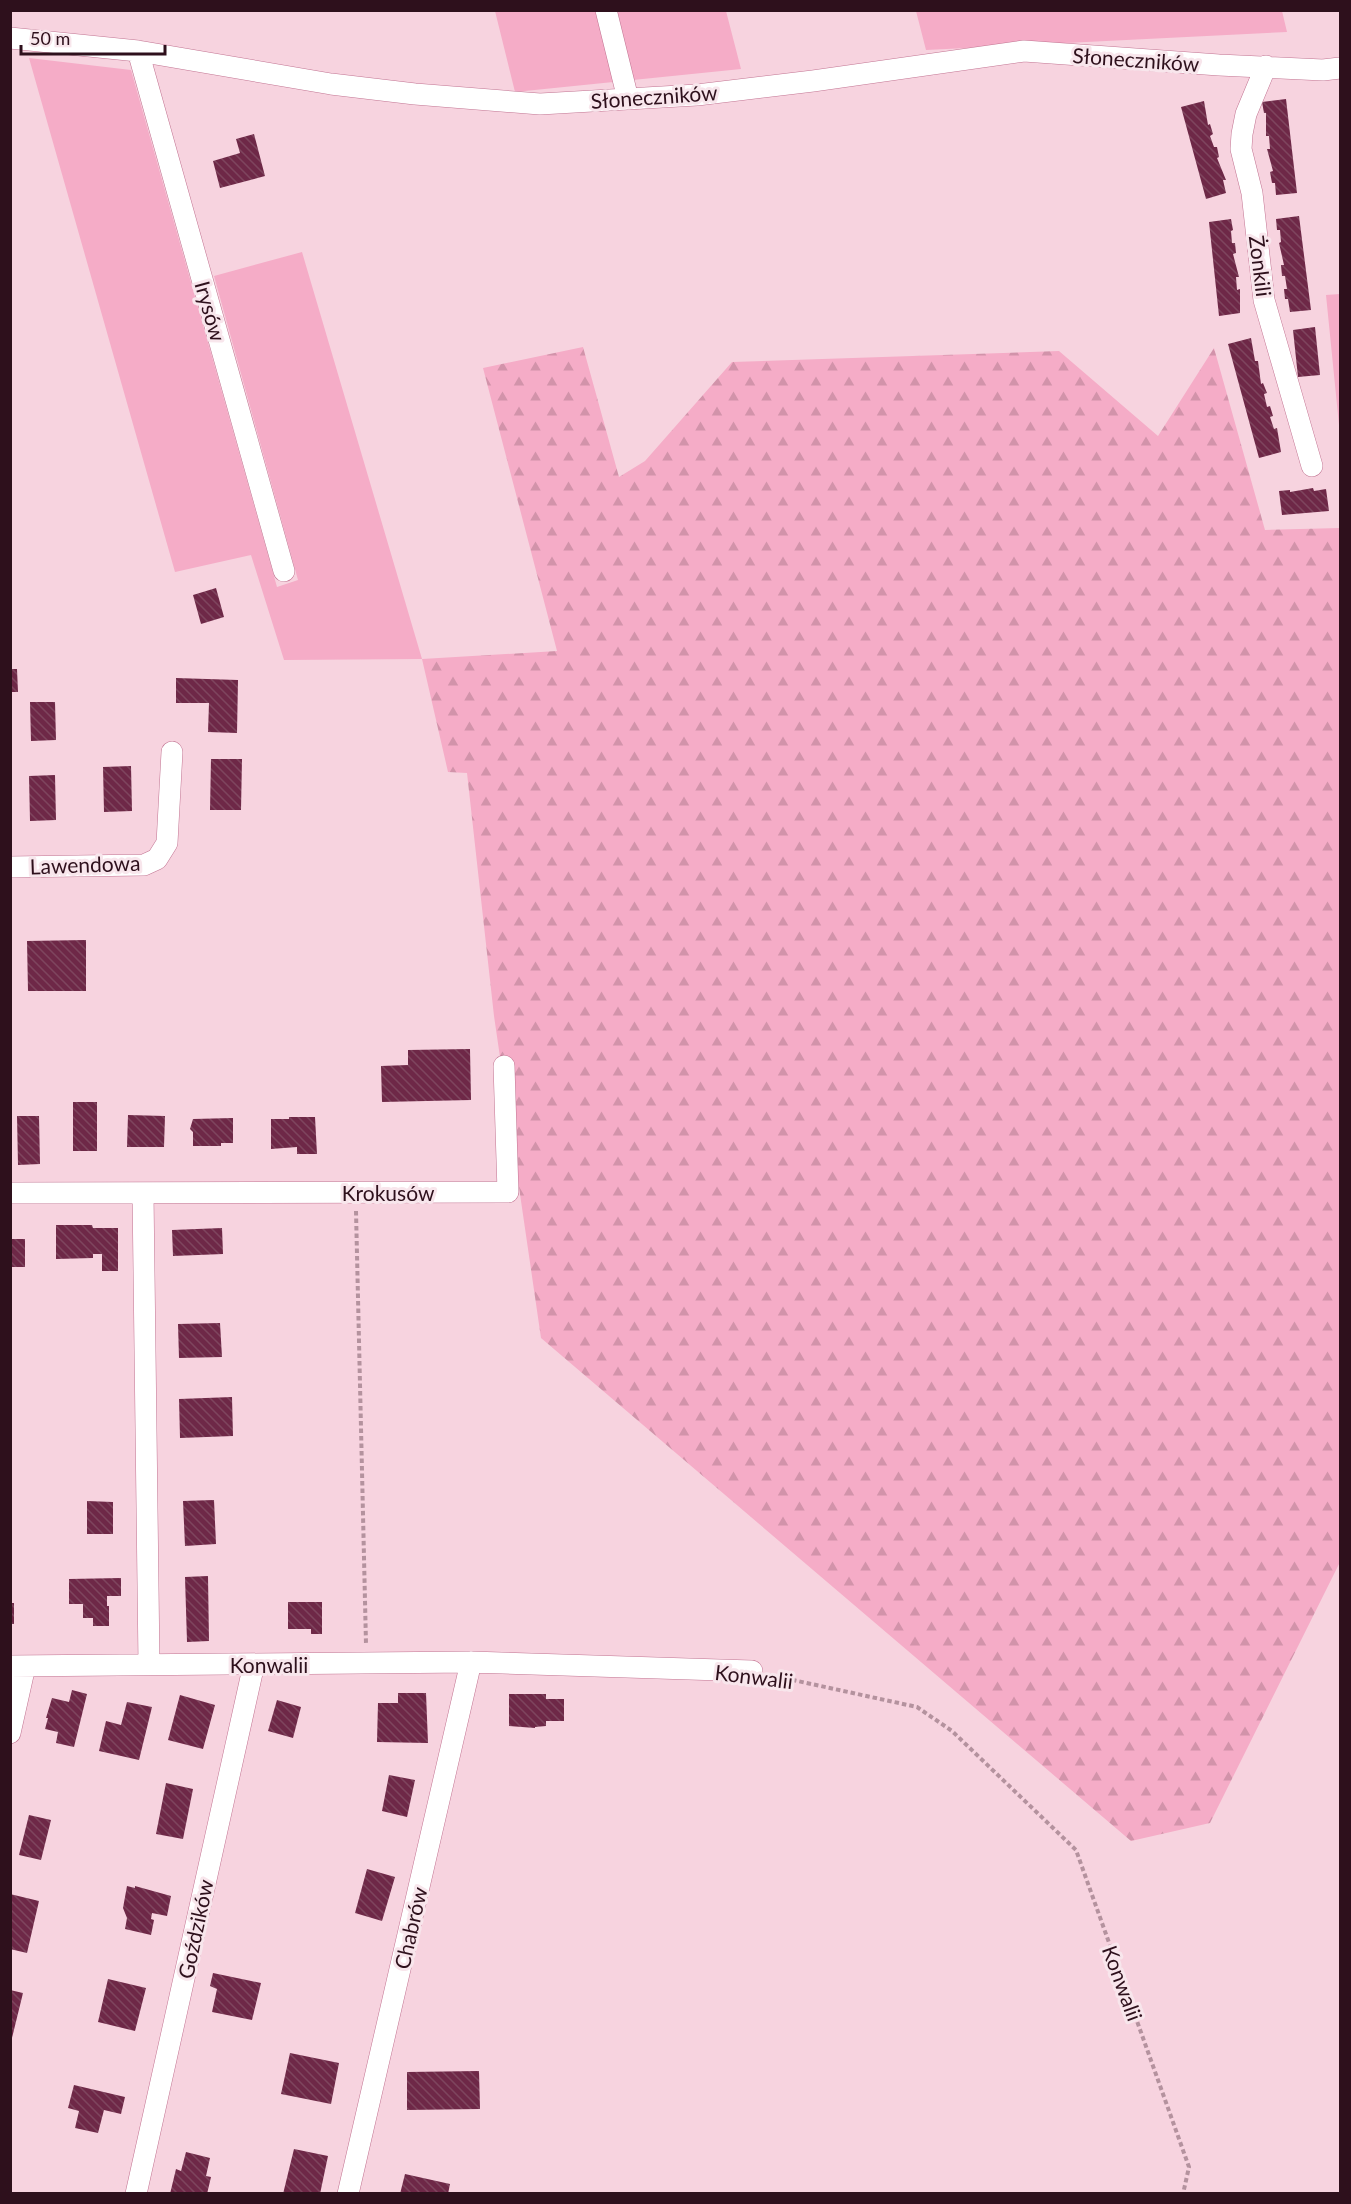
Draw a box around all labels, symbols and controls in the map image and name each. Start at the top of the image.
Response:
scale bar [21,18,165,56]
text: 50 m [30,27,70,49]
street label: Słoneczników [1072,42,1201,76]
street label: Słoneczników [590,79,719,113]
street label: Żonkili [1245,234,1277,298]
street label: Irysów [191,278,232,344]
street label: Lawendowa [29,850,141,878]
street label: Krokusów [342,1180,435,1205]
street label: Konwalii [230,1652,308,1677]
street label: Konwalii [714,1659,794,1693]
street label: Goździków [172,1877,218,1981]
street label: Chabrów [388,1884,432,1971]
street label: Konwalii [1098,1942,1148,2024]

